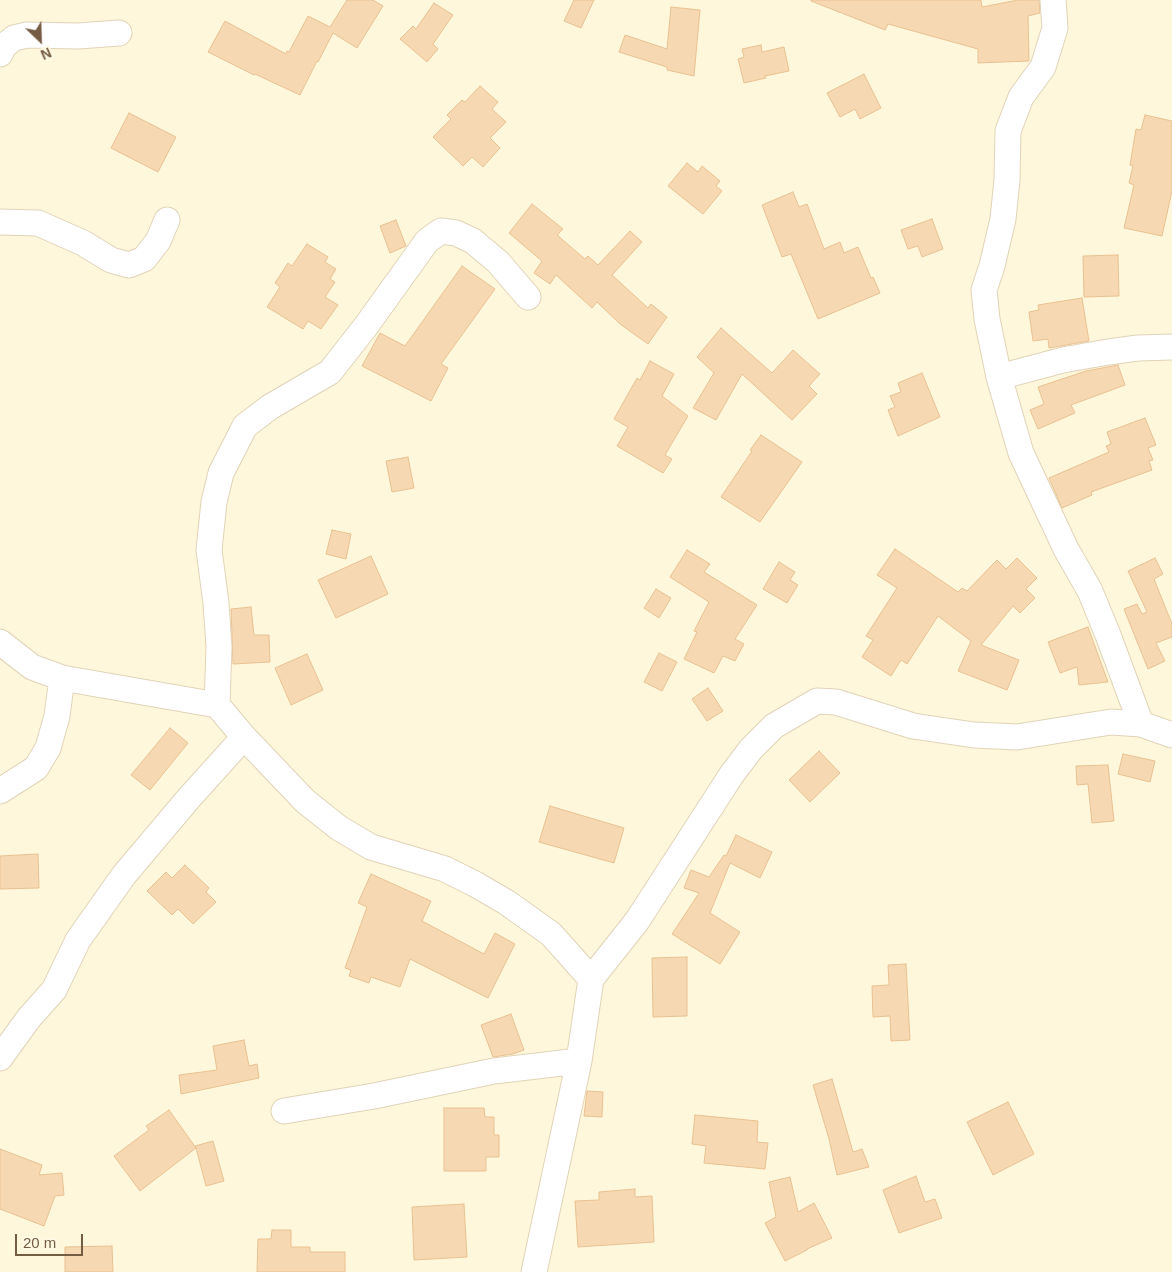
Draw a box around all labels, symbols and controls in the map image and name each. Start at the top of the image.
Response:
north arrow [15,15,65,65]
text: N [38,44,54,63]
scale bar [18,1224,85,1256]
text: 20 m [23,1234,56,1251]

